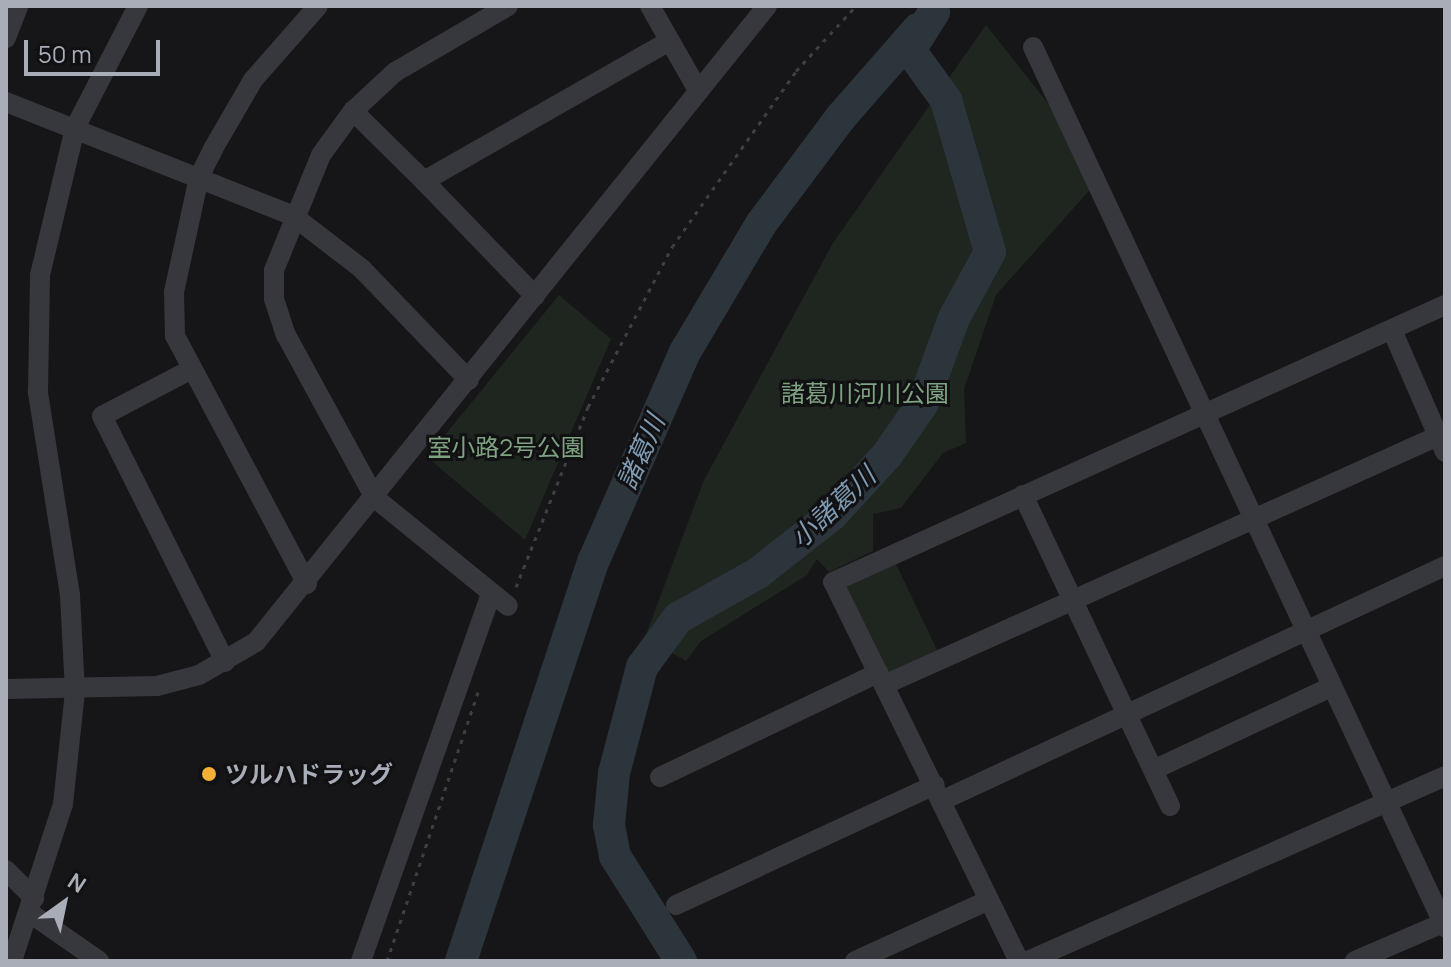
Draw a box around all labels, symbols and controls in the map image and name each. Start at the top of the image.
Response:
scale bar [28,24,164,74]
text: 50 m [38,37,92,70]
park label: 諸葛川河川公園 [781,379,949,407]
water label: 諸葛川 [611,410,671,494]
park label: 室小路2号公園 [427,433,585,461]
water label: 小諸葛川 [784,460,882,554]
place label: ツルハドラッグ [225,760,393,788]
marker: ツルハドラッグ [200,765,218,783]
north arrow [24,863,104,943]
text: N [62,866,92,900]

